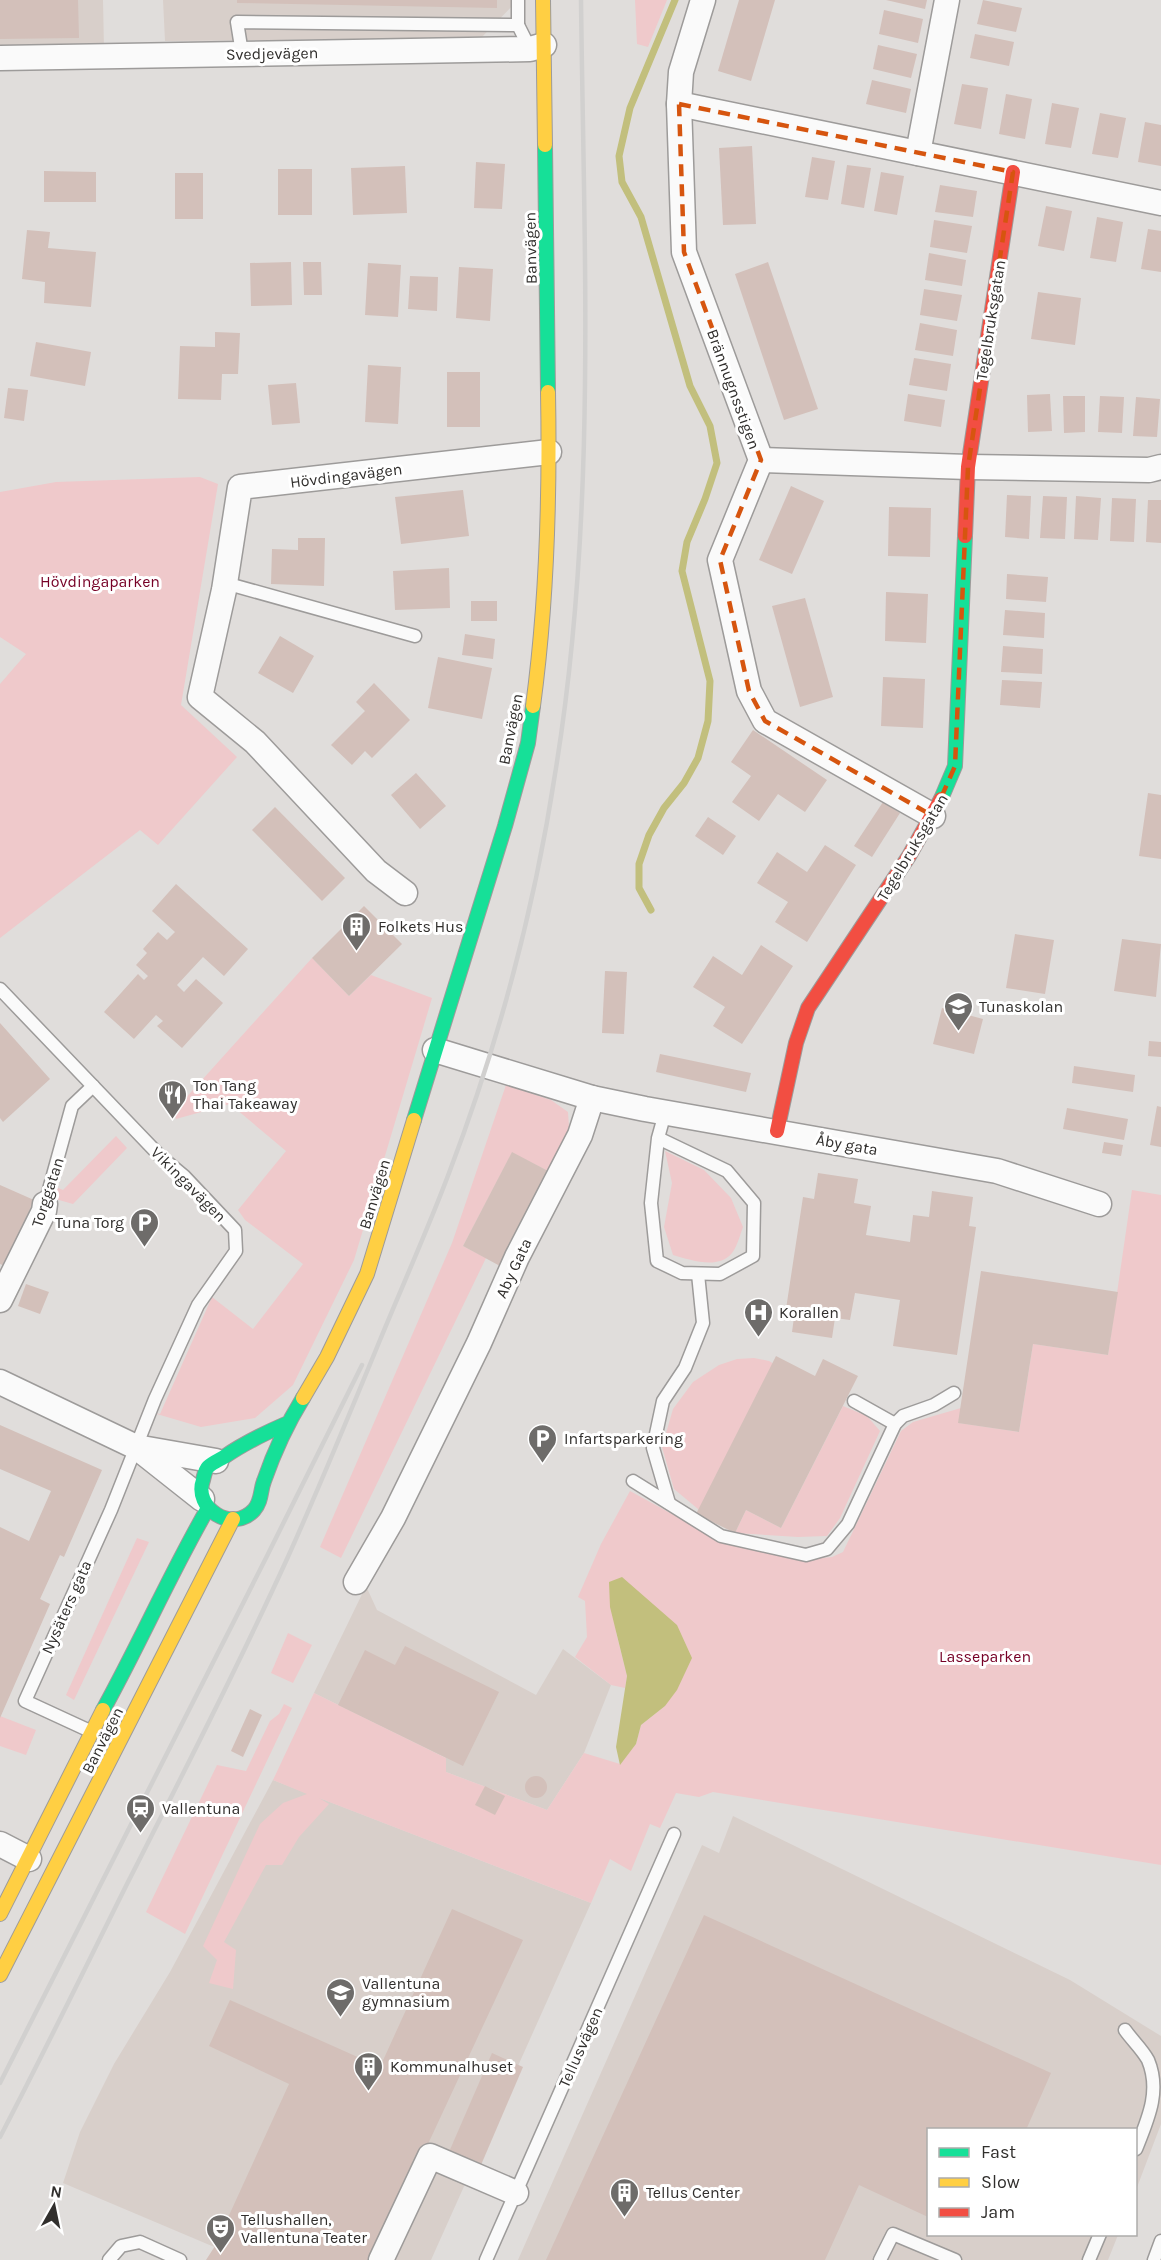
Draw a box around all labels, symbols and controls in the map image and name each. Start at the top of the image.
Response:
street label: Svedjevägen [226,43,318,64]
street label: Banvägen [520,212,541,284]
street label: Tegelbruksgatan [972,259,1009,382]
street label: Brännugnsstigen [703,326,764,452]
street label: Hövdingavägen [289,459,403,492]
park label: Hövdingaparken [40,572,160,591]
street label: Banvägen [494,692,527,766]
street label: Tegelbruksgatan [873,790,952,904]
building icon: Folkets Hus [341,910,373,952]
place label: Folkets Hus [378,917,463,936]
school or university icon: Tunaskolan [942,990,974,1032]
place label: Tunaskolan [979,997,1063,1016]
place label: Ton Tang Thai Takeaway [193,1076,298,1113]
restaurant icon: Ton Tang Thai Takeaway [156,1078,188,1120]
street label: Åby gata [814,1130,879,1159]
street label: Vikingavägen [147,1143,230,1226]
street label: Torggatan [27,1155,68,1230]
street label: Banvägen [355,1157,394,1231]
parking icon: Tuna Torg [129,1206,161,1248]
place label: Tuna Torg [55,1213,124,1232]
street label: Aby Gata [491,1235,536,1301]
hospital icon: Korallen [742,1296,774,1338]
place label: Korallen [779,1303,839,1322]
parking icon: Infartsparkering [527,1422,559,1464]
place label: Infartsparkering [564,1429,683,1448]
street label: Nysäters gata [37,1557,96,1657]
park label: Lasseparken [939,1647,1031,1666]
street label: Banvägen [78,1704,127,1777]
station icon: Vallentuna [125,1792,157,1834]
place label: Vallentuna [162,1799,240,1818]
place label: Vallentuna gymnasium [362,1974,450,2011]
school or university icon: Vallentuna gymnasium [325,1976,357,2018]
street label: Tellusvägen [554,2004,607,2090]
building icon: Kommunalhuset [353,2050,385,2092]
place label: Kommunalhuset [390,2057,513,2076]
legend [927,2128,1137,2236]
text: Fast [981,2141,1016,2163]
text: Slow [981,2171,1020,2193]
north arrow [24,2176,84,2236]
building icon: Tellus Center [609,2176,641,2218]
text: N [49,2181,63,2202]
place label: Tellus Center [646,2183,740,2202]
text: Jam [981,2201,1015,2223]
place label: Tellushallen, Vallentuna Teater [241,2210,367,2247]
theatre icon: Tellushallen, Vallentuna Teater [204,2212,236,2254]

